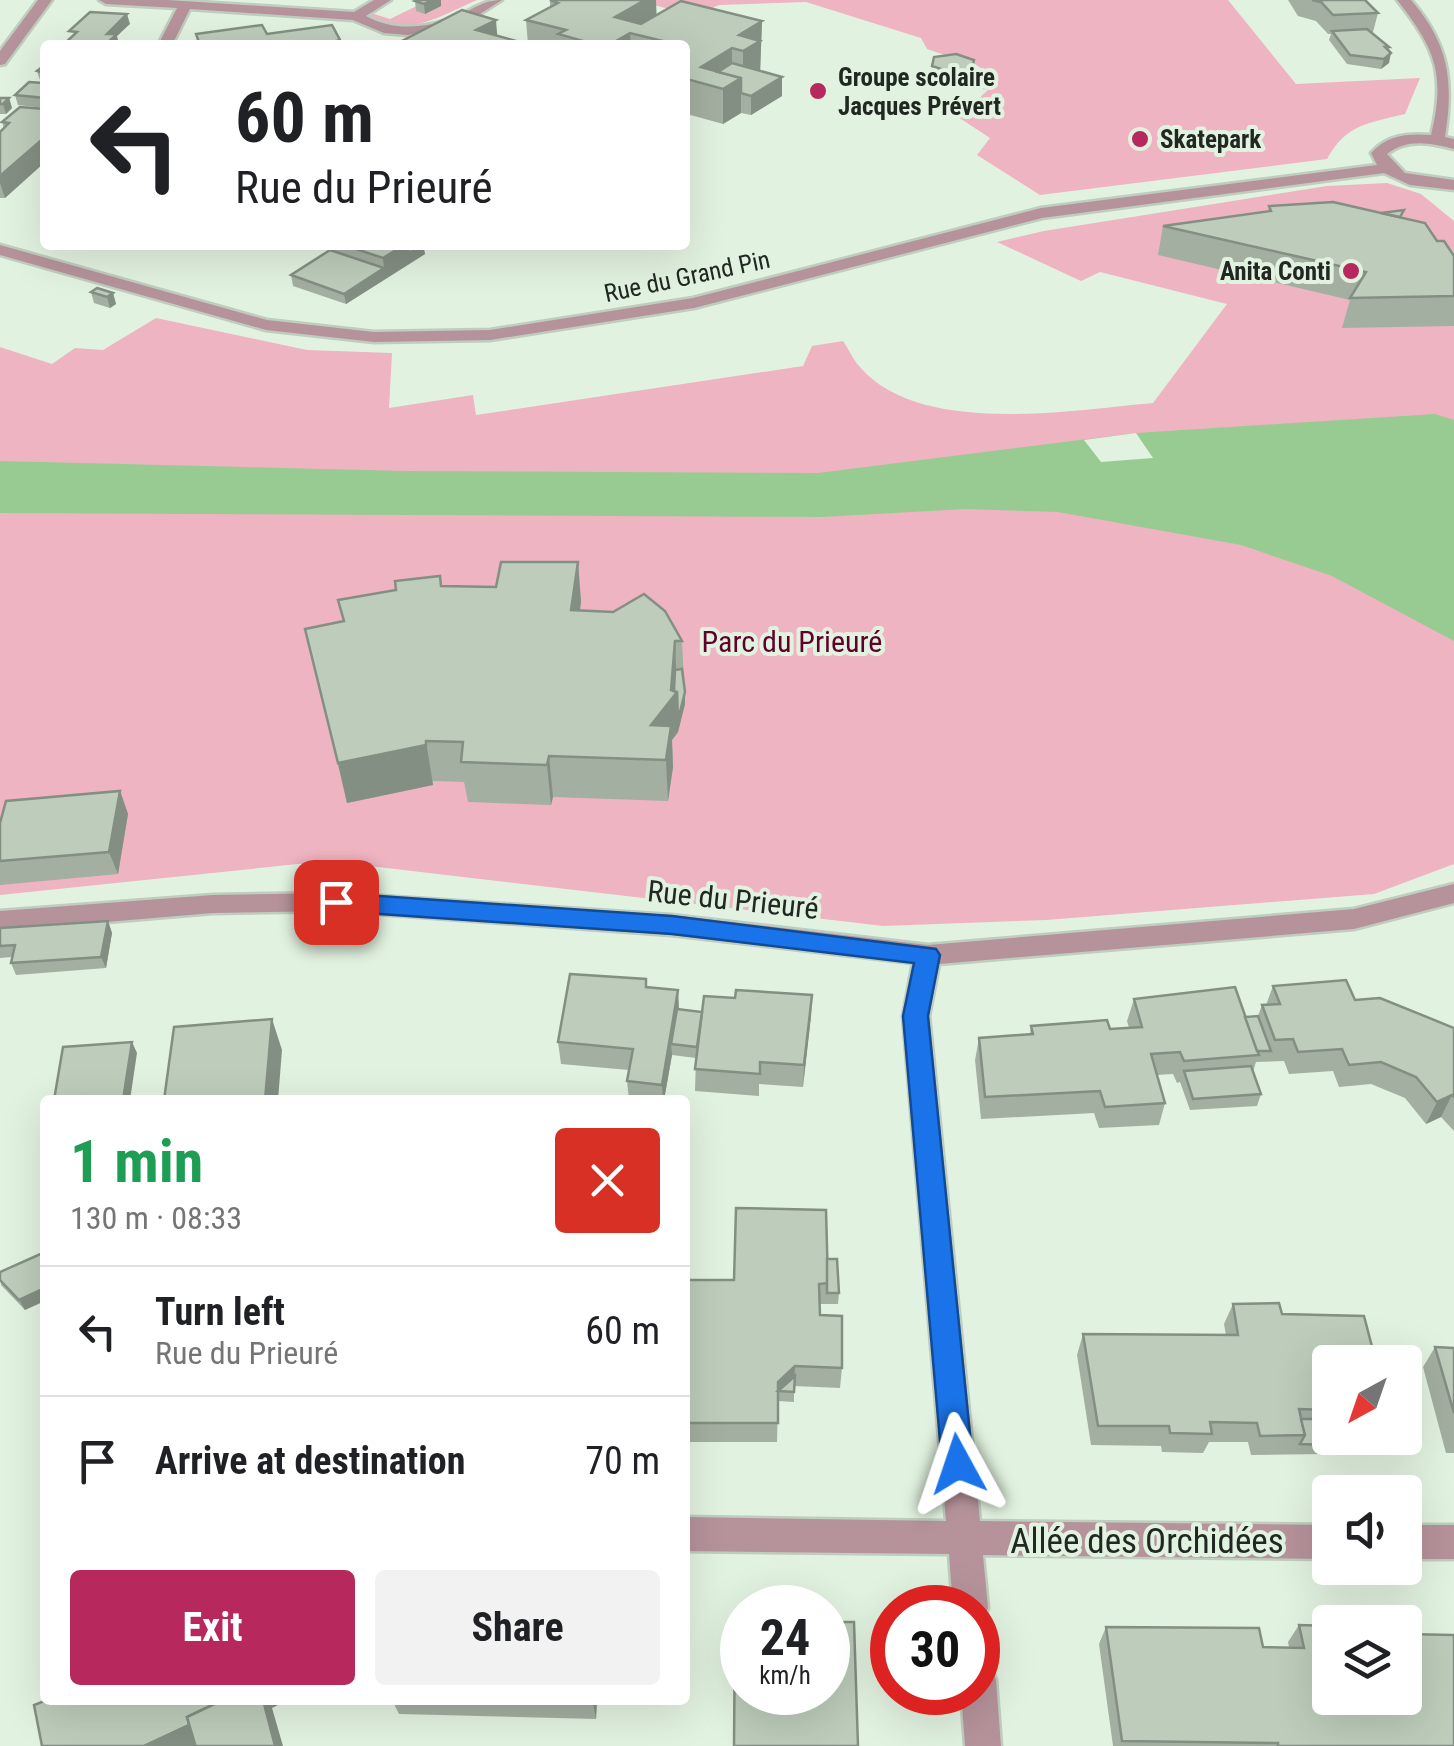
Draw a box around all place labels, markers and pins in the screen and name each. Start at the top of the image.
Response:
place label: Groupe scolaire Jacques Prévert [838,63,1001,121]
marker: Groupe scolaire Jacques Prévert [807,80,829,102]
place label: Skatepark [1160,125,1261,154]
marker: Skatepark [1129,128,1151,150]
place label: Anita Conti [1220,257,1331,286]
marker: Anita Conti [1340,260,1362,282]
pin [294,860,379,945]

